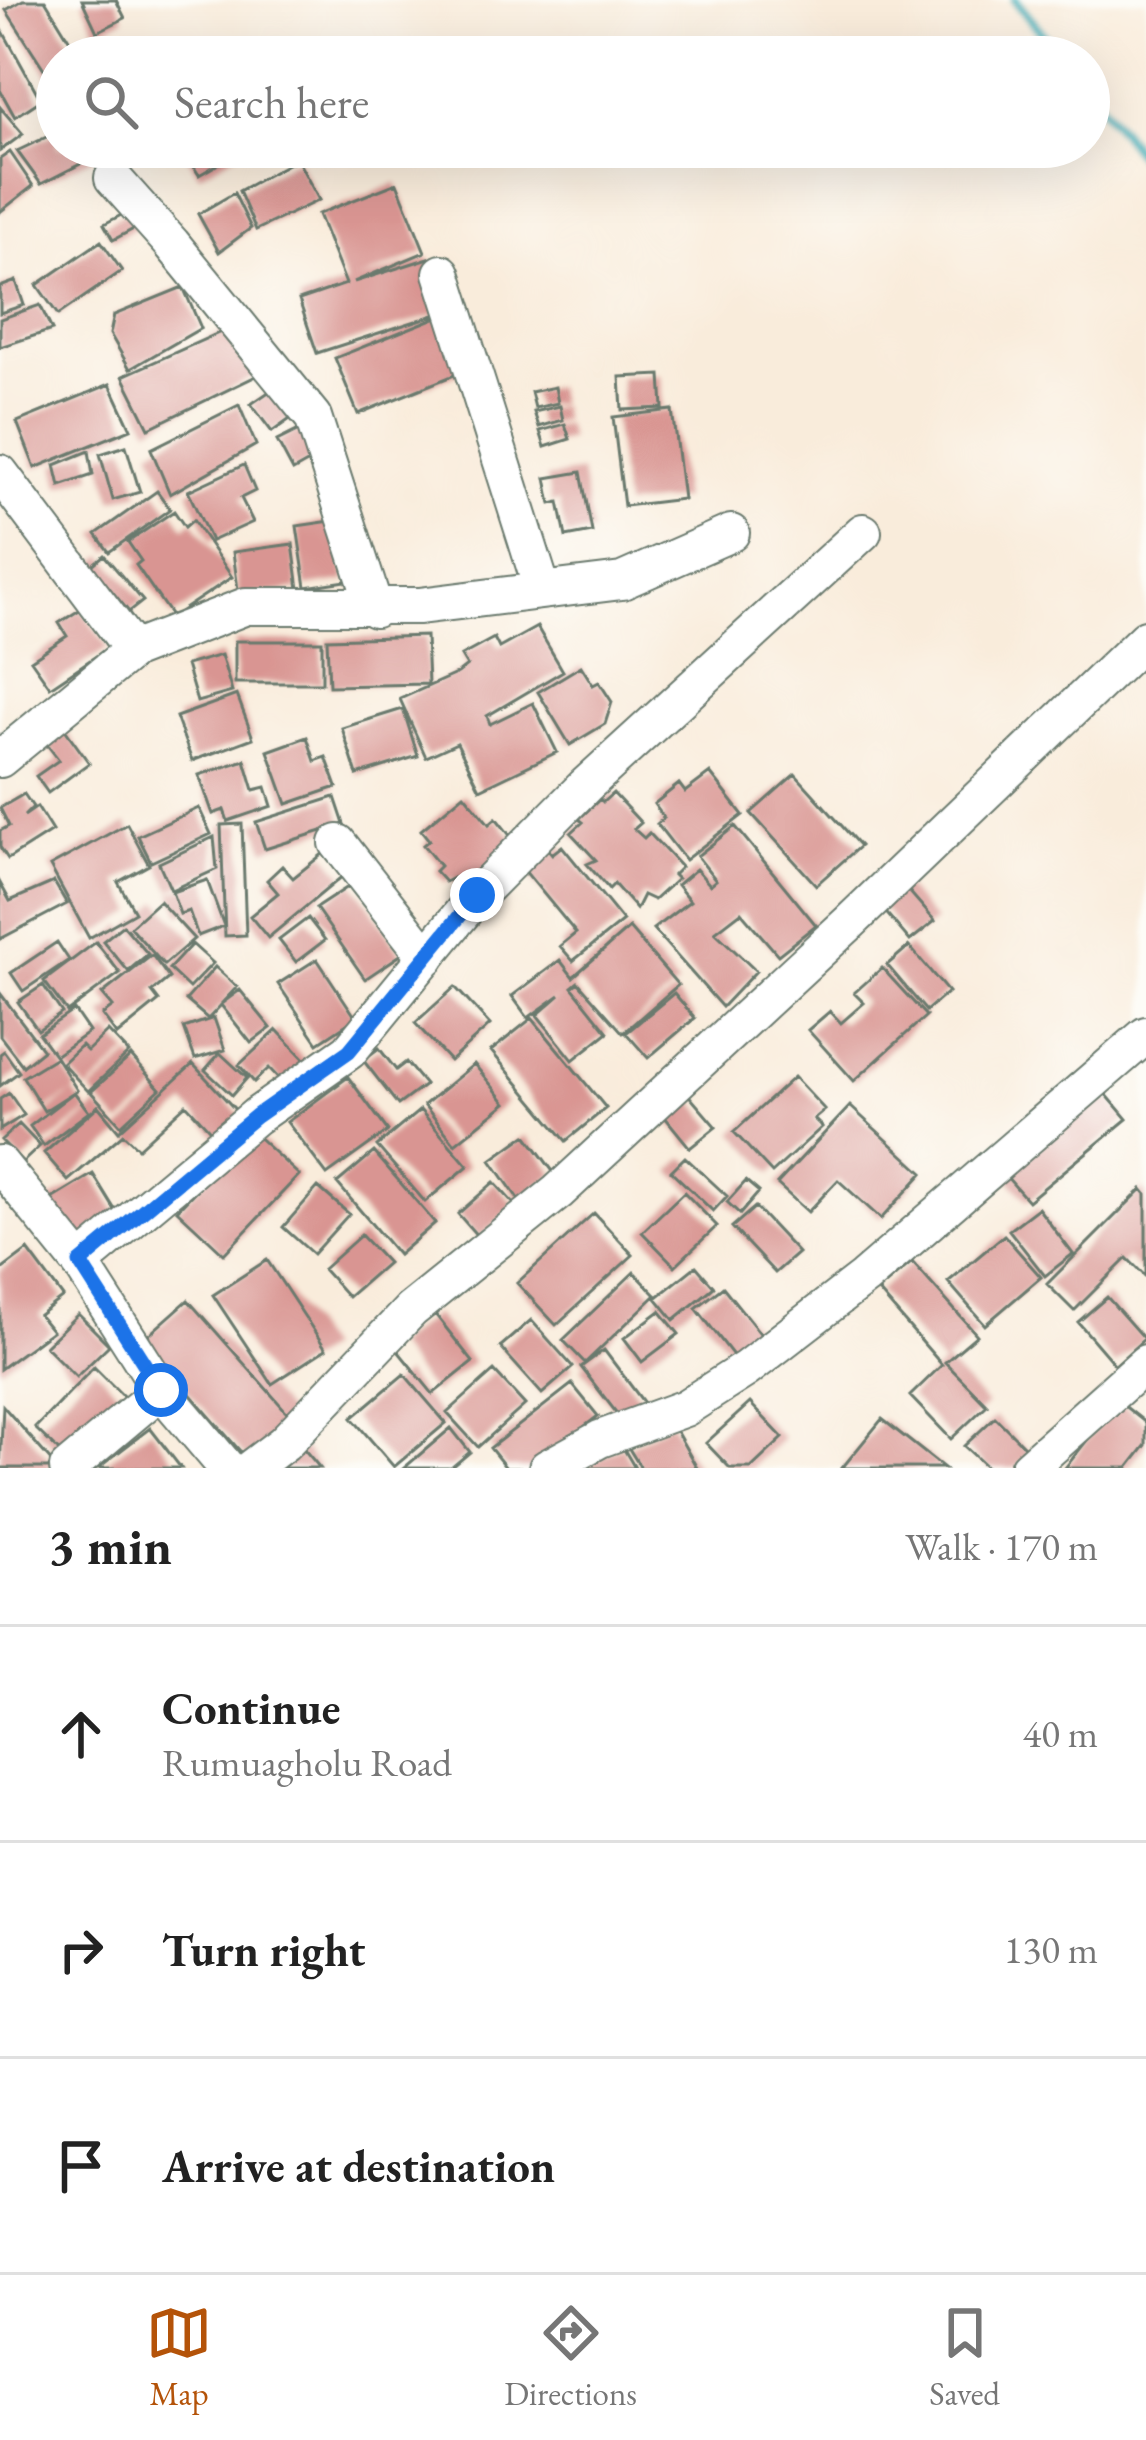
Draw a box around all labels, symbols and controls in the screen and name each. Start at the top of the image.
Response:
search box [36,36,1110,168]
icon: search [78,69,144,135]
text: Search here [174,73,369,131]
route end [450,868,504,922]
route start [134,1363,188,1417]
text: 3 min [48,1513,172,1579]
text: Walk · 170 m [905,1521,1098,1572]
text: Continue [162,1679,340,1737]
icon: ahead [48,1701,114,1767]
text: 40 m [1022,1708,1098,1759]
text: Rumuagholu Road [162,1737,452,1788]
icon: right [48,1917,114,1983]
text: Turn right [162,1921,365,1979]
text: 130 m [1004,1924,1098,1975]
icon: arrive [48,2133,114,2199]
text: Arrive at destination [162,2137,555,2195]
tab: Map [146,2300,212,2415]
tab: Directions [504,2300,637,2415]
tab: Saved [929,2300,1000,2415]

